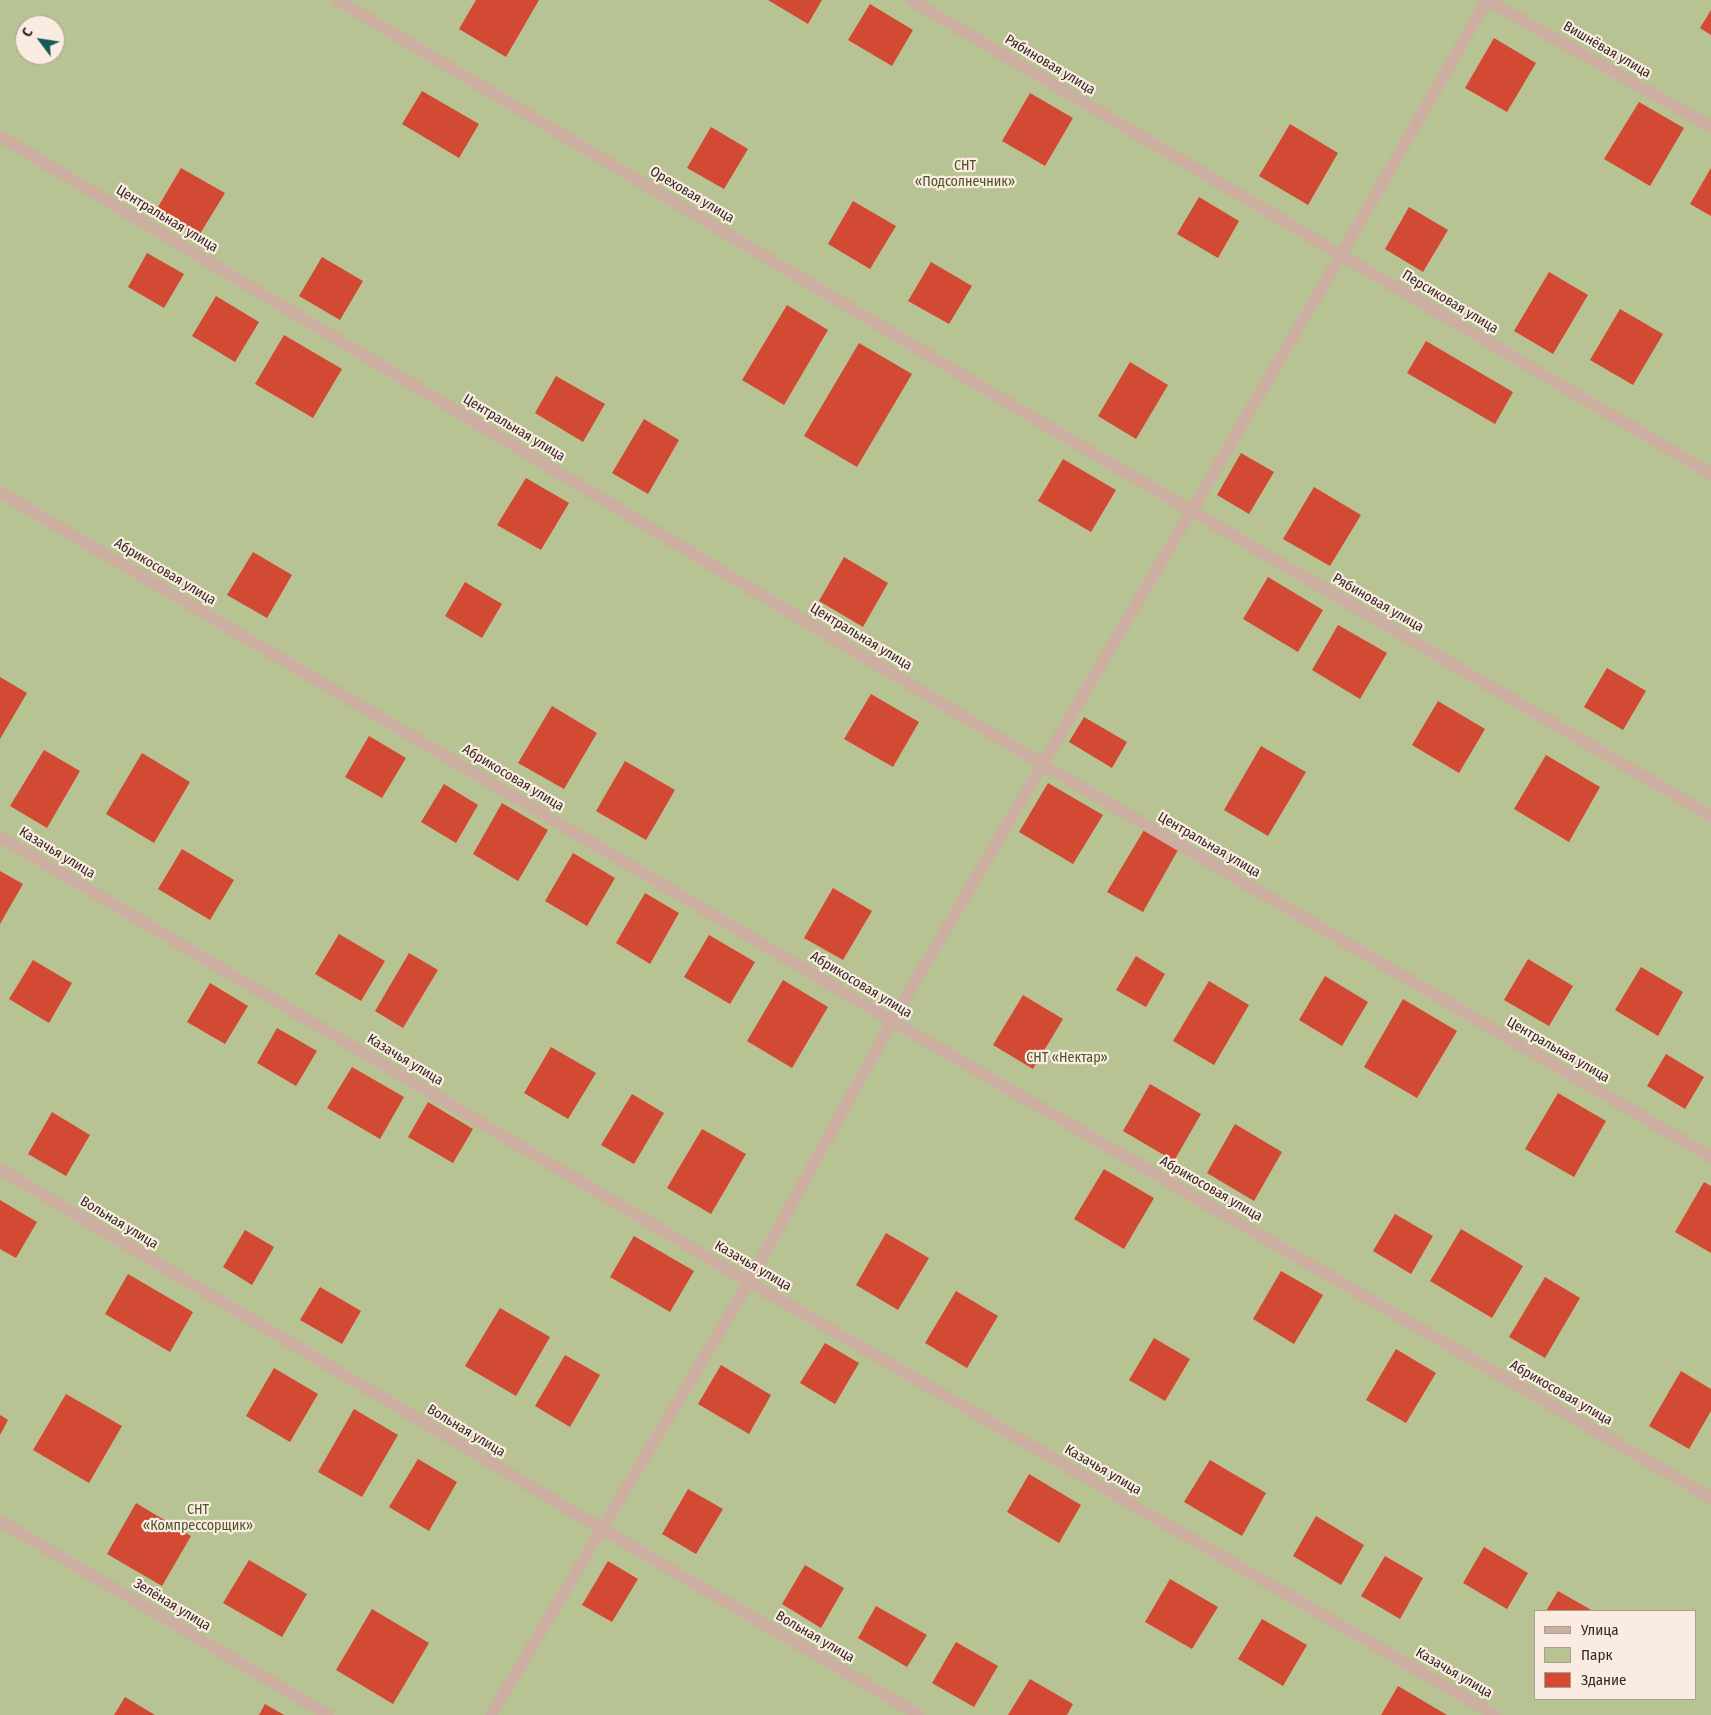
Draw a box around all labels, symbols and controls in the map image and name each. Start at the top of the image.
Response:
north arrow [15,15,65,65]
street label: Вишнёвая улица [1560,18,1654,82]
text: С [18,25,37,40]
street label: Рябиновая улица [1002,31,1098,99]
park label: СНТ «Подсолнечник» [915,158,1015,190]
street label: Ореховая улица [647,163,737,227]
street label: Центральная улица [113,182,221,256]
street label: Персиковая улица [1399,267,1501,337]
street label: Центральная улица [460,391,568,465]
street label: Абрикосовая улица [111,535,219,609]
street label: Рябиновая улица [1329,570,1427,636]
street label: Центральная улица [807,600,915,674]
street label: Абрикосовая улица [459,741,567,815]
street label: Центральная улица [1155,809,1263,881]
street label: Казачья улица [16,824,98,882]
street label: Абрикосовая улица [807,948,915,1022]
street label: Центральная улица [1504,1014,1612,1086]
street label: Казачья улица [364,1031,446,1089]
park label: СНТ «Нектар» [1026,1050,1108,1066]
street label: Абрикосовая улица [1157,1153,1265,1225]
street label: Вольная улица [77,1193,161,1253]
street label: Казачья улица [712,1237,794,1295]
street label: Абрикосовая улица [1507,1357,1615,1429]
street label: Вольная улица [424,1401,508,1461]
street label: Казачья улица [1062,1441,1144,1499]
park label: СНТ «Компрессорщик» [143,1502,253,1534]
street label: Зелёная улица [130,1575,214,1635]
street label: Вольная улица [773,1608,857,1666]
legend [1534,1610,1696,1700]
text: Улица [1581,1621,1619,1639]
street label: Казачья улица [1413,1644,1495,1702]
text: Парк [1581,1646,1612,1664]
text: Здание [1581,1671,1627,1689]

